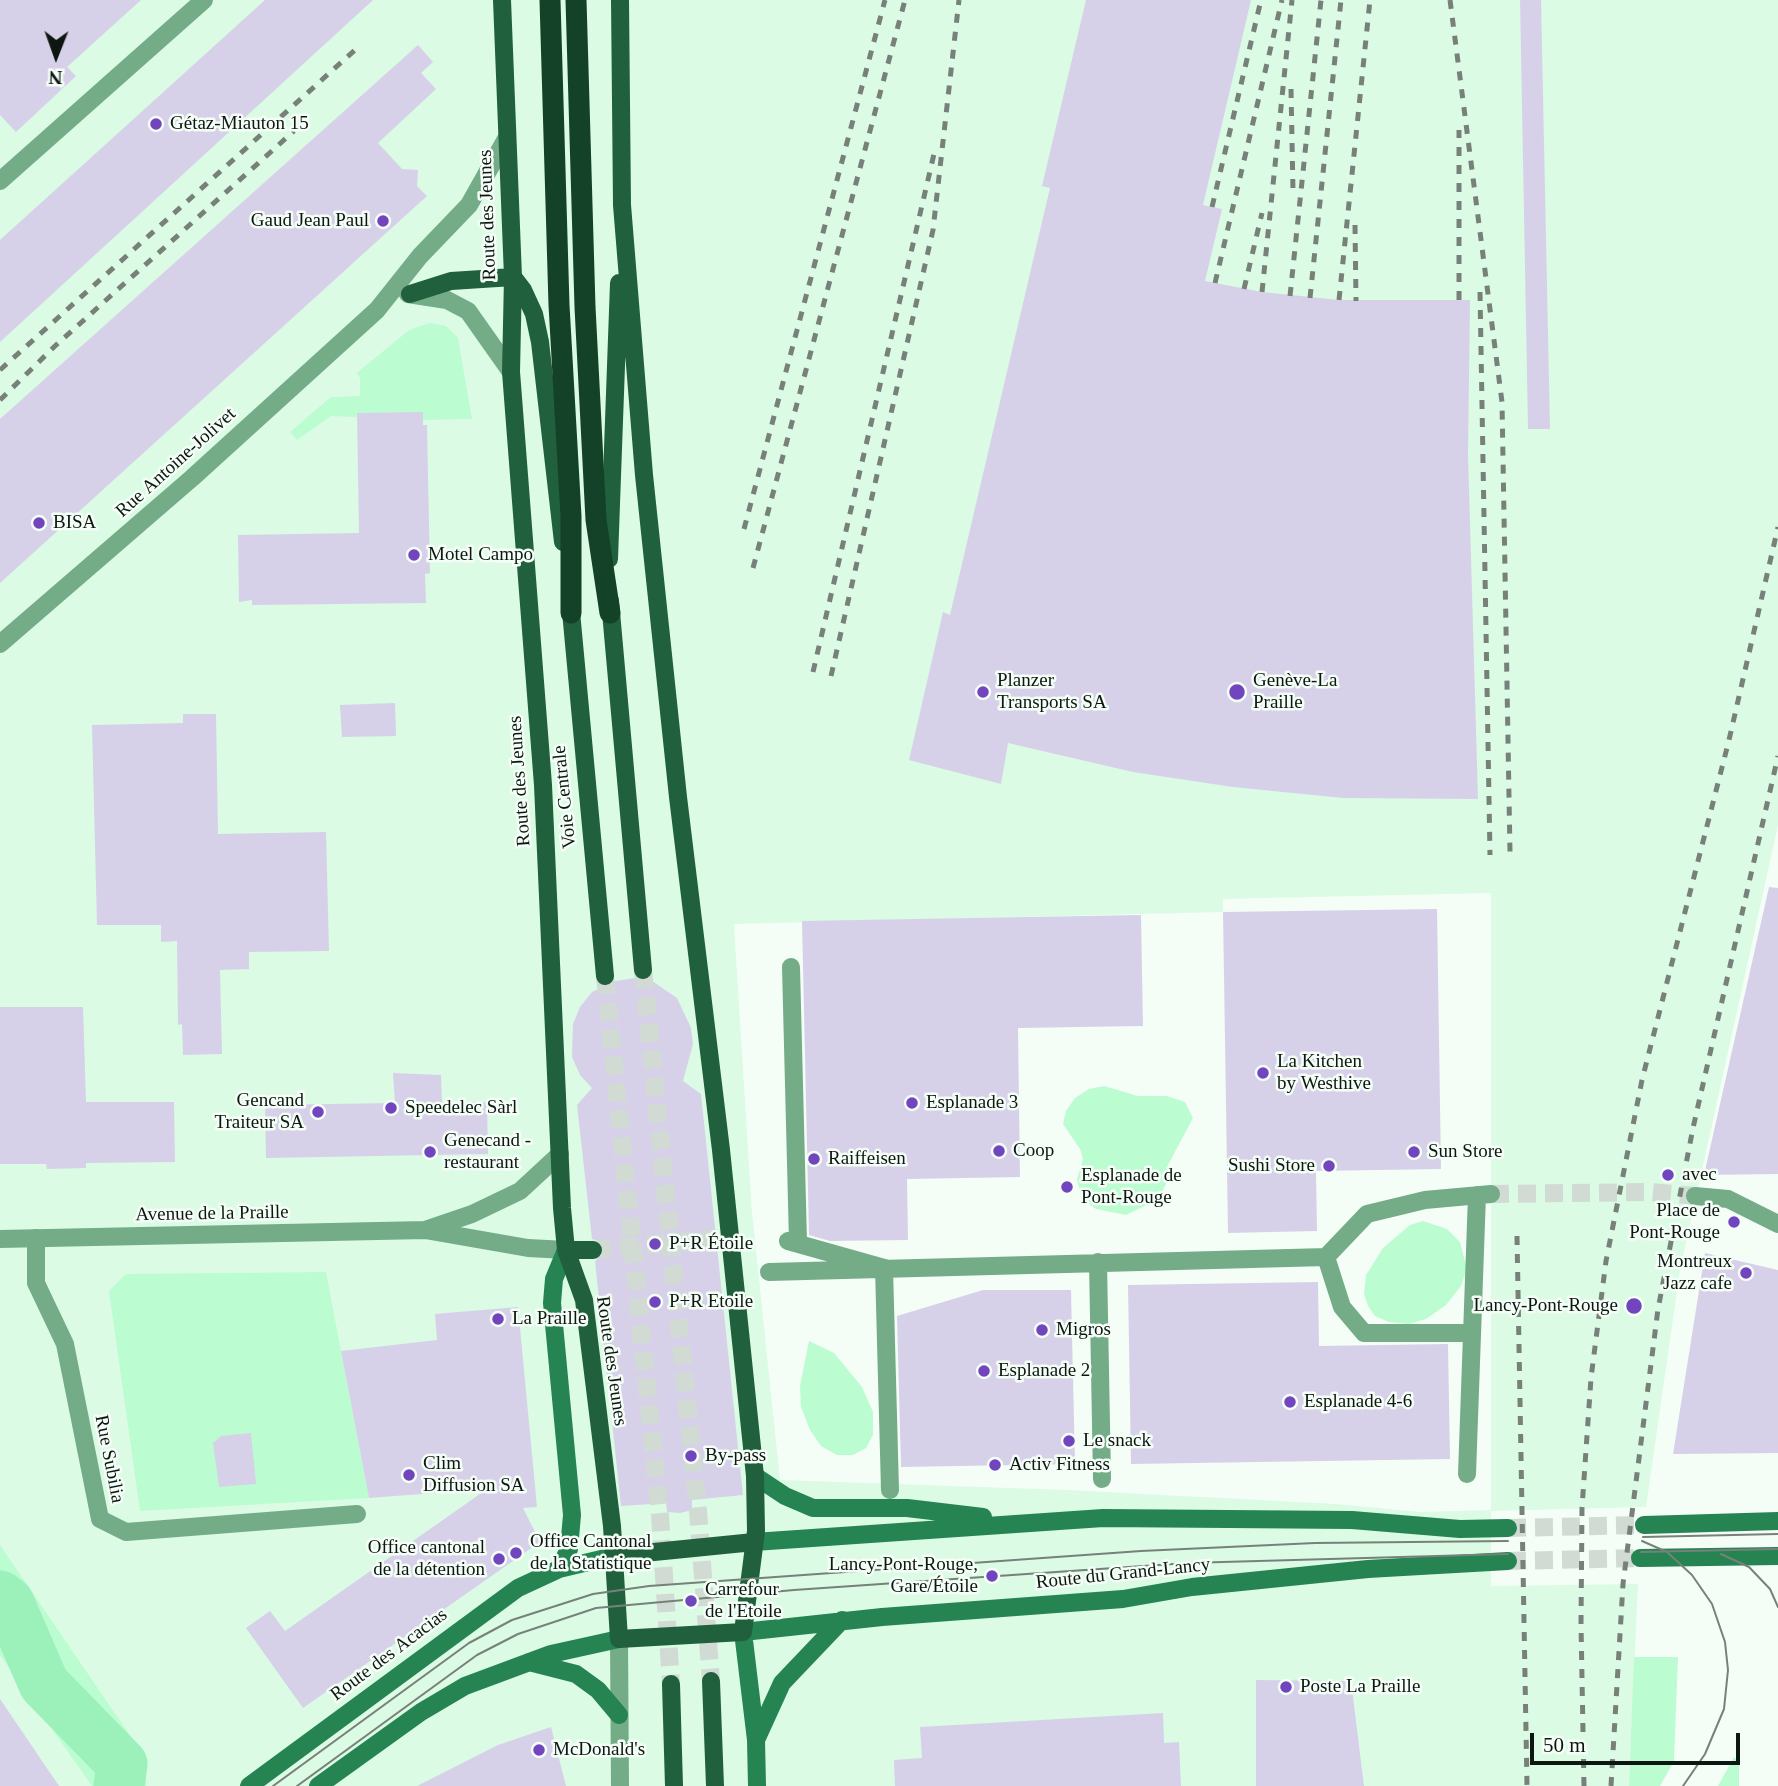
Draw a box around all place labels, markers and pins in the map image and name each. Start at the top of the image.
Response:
place label: Gétaz-Miauton 15 [170,113,309,135]
marker: Gétaz-Miauton 15 [148,116,164,132]
place label: Gaud Jean Paul [251,210,369,232]
marker: Gaud Jean Paul [375,213,391,229]
place label: BISA [53,512,96,534]
marker: BISA [31,515,47,531]
place label: Motel Campo [428,544,533,566]
marker: Motel Campo [406,547,422,563]
place label: Planzer Transports SA [997,670,1107,714]
place label: Genève-La Praille [1253,670,1337,714]
marker: Genève-La Praille [1227,682,1247,702]
marker: Planzer Transports SA [975,684,991,700]
place label: La Kitchen by Westhive [1277,1051,1371,1095]
marker: La Kitchen by Westhive [1255,1065,1271,1081]
place label: Gencand Traiteur SA [214,1090,304,1134]
place label: Esplanade 3 [926,1092,1018,1114]
marker: Esplanade 3 [904,1095,920,1111]
place label: Speedelec Sàrl [405,1097,517,1119]
marker: Speedelec Sàrl [383,1100,399,1116]
marker: Gencand Traiteur SA [310,1104,326,1120]
place label: Genecand - restaurant [444,1130,531,1174]
place label: Coop [1013,1140,1054,1162]
place label: Sun Store [1428,1141,1502,1163]
marker: Coop [991,1143,1007,1159]
marker: Genecand - restaurant [422,1144,438,1160]
marker: Sun Store [1406,1144,1422,1160]
place label: Raiffeisen [828,1148,906,1170]
marker: Raiffeisen [806,1151,822,1167]
place label: Sushi Store [1228,1155,1315,1177]
marker: Sushi Store [1321,1158,1337,1174]
place label: avec [1682,1164,1717,1186]
place label: Esplanade de Pont-Rouge [1081,1165,1182,1209]
marker: avec [1660,1167,1676,1183]
marker: Esplanade de Pont-Rouge [1059,1179,1075,1195]
place label: Place de Pont-Rouge [1629,1200,1720,1244]
marker: Place de Pont-Rouge [1726,1214,1742,1230]
place label: P+R Étoile [669,1233,753,1255]
marker: P+R Étoile [647,1236,663,1252]
place label: Montreux Jazz cafe [1657,1251,1732,1295]
marker: Montreux Jazz cafe [1738,1265,1754,1281]
place label: P+R Etoile [669,1291,753,1313]
marker: P+R Etoile [647,1294,663,1310]
place label: Lancy-Pont-Rouge [1473,1295,1618,1317]
marker: Lancy-Pont-Rouge [1624,1296,1644,1316]
place label: La Praille [512,1308,586,1330]
marker: La Praille [490,1311,506,1327]
place label: Migros [1056,1319,1111,1341]
marker: Migros [1034,1322,1050,1338]
place label: Esplanade 2 [998,1360,1090,1382]
marker: Esplanade 2 [976,1363,992,1379]
place label: Esplanade 4-6 [1304,1391,1412,1413]
marker: Esplanade 4-6 [1282,1394,1298,1410]
place label: Le snack [1083,1430,1151,1452]
marker: Le snack [1061,1433,1077,1449]
place label: By-pass [705,1445,766,1467]
marker: By-pass [683,1448,699,1464]
place label: Clim Diffusion SA [423,1453,525,1497]
place label: Activ Fitness [1009,1454,1110,1476]
marker: Activ Fitness [987,1457,1003,1473]
marker: Clim Diffusion SA [401,1467,417,1483]
place label: Office Cantonal de la Statistique [530,1531,652,1575]
place label: Office cantonal de la détention [368,1537,485,1581]
marker: Office Cantonal de la Statistique [508,1545,524,1561]
marker: Office cantonal de la détention [491,1551,507,1567]
place label: Lancy-Pont-Rouge, Gare/Étoile [829,1554,978,1598]
marker: Lancy-Pont-Rouge, Gare/Étoile [984,1568,1000,1584]
place label: Carrefour de l'Etoile [705,1579,782,1623]
marker: Carrefour de l'Etoile [683,1593,699,1609]
place label: Poste La Praille [1300,1676,1420,1698]
marker: Poste La Praille [1278,1679,1294,1695]
place label: McDonald's [553,1739,645,1761]
marker: McDonald's [531,1742,547,1758]

